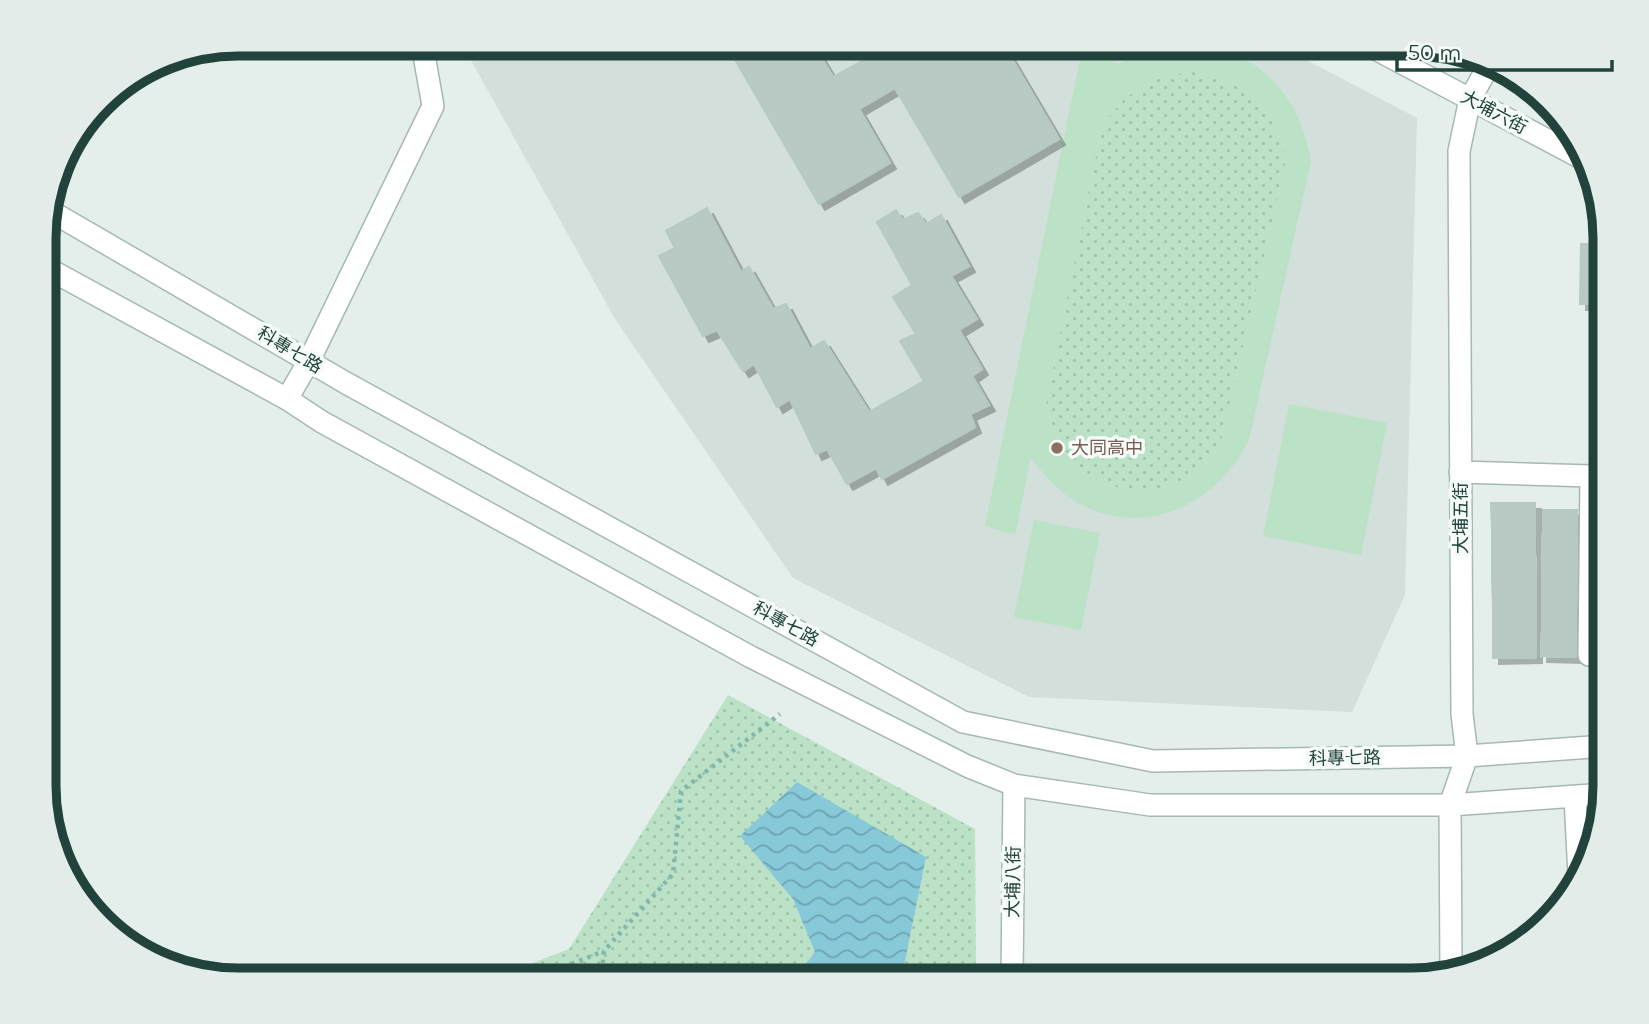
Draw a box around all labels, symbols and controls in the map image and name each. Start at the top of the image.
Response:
scale bar [1397,28,1612,72]
text: 50 m [1408,40,1462,65]
street label: 大埔六街 [1457,85,1531,139]
street label: 科專七路 [253,322,327,378]
place label: 大同高中 [1071,437,1143,459]
marker: 大同高中 [1049,440,1065,456]
street label: 大埔五街 [1450,482,1472,554]
street label: 科專七路 [749,597,823,651]
street label: 科專七路 [1309,746,1381,770]
street label: 大埔八街 [1001,846,1025,918]

